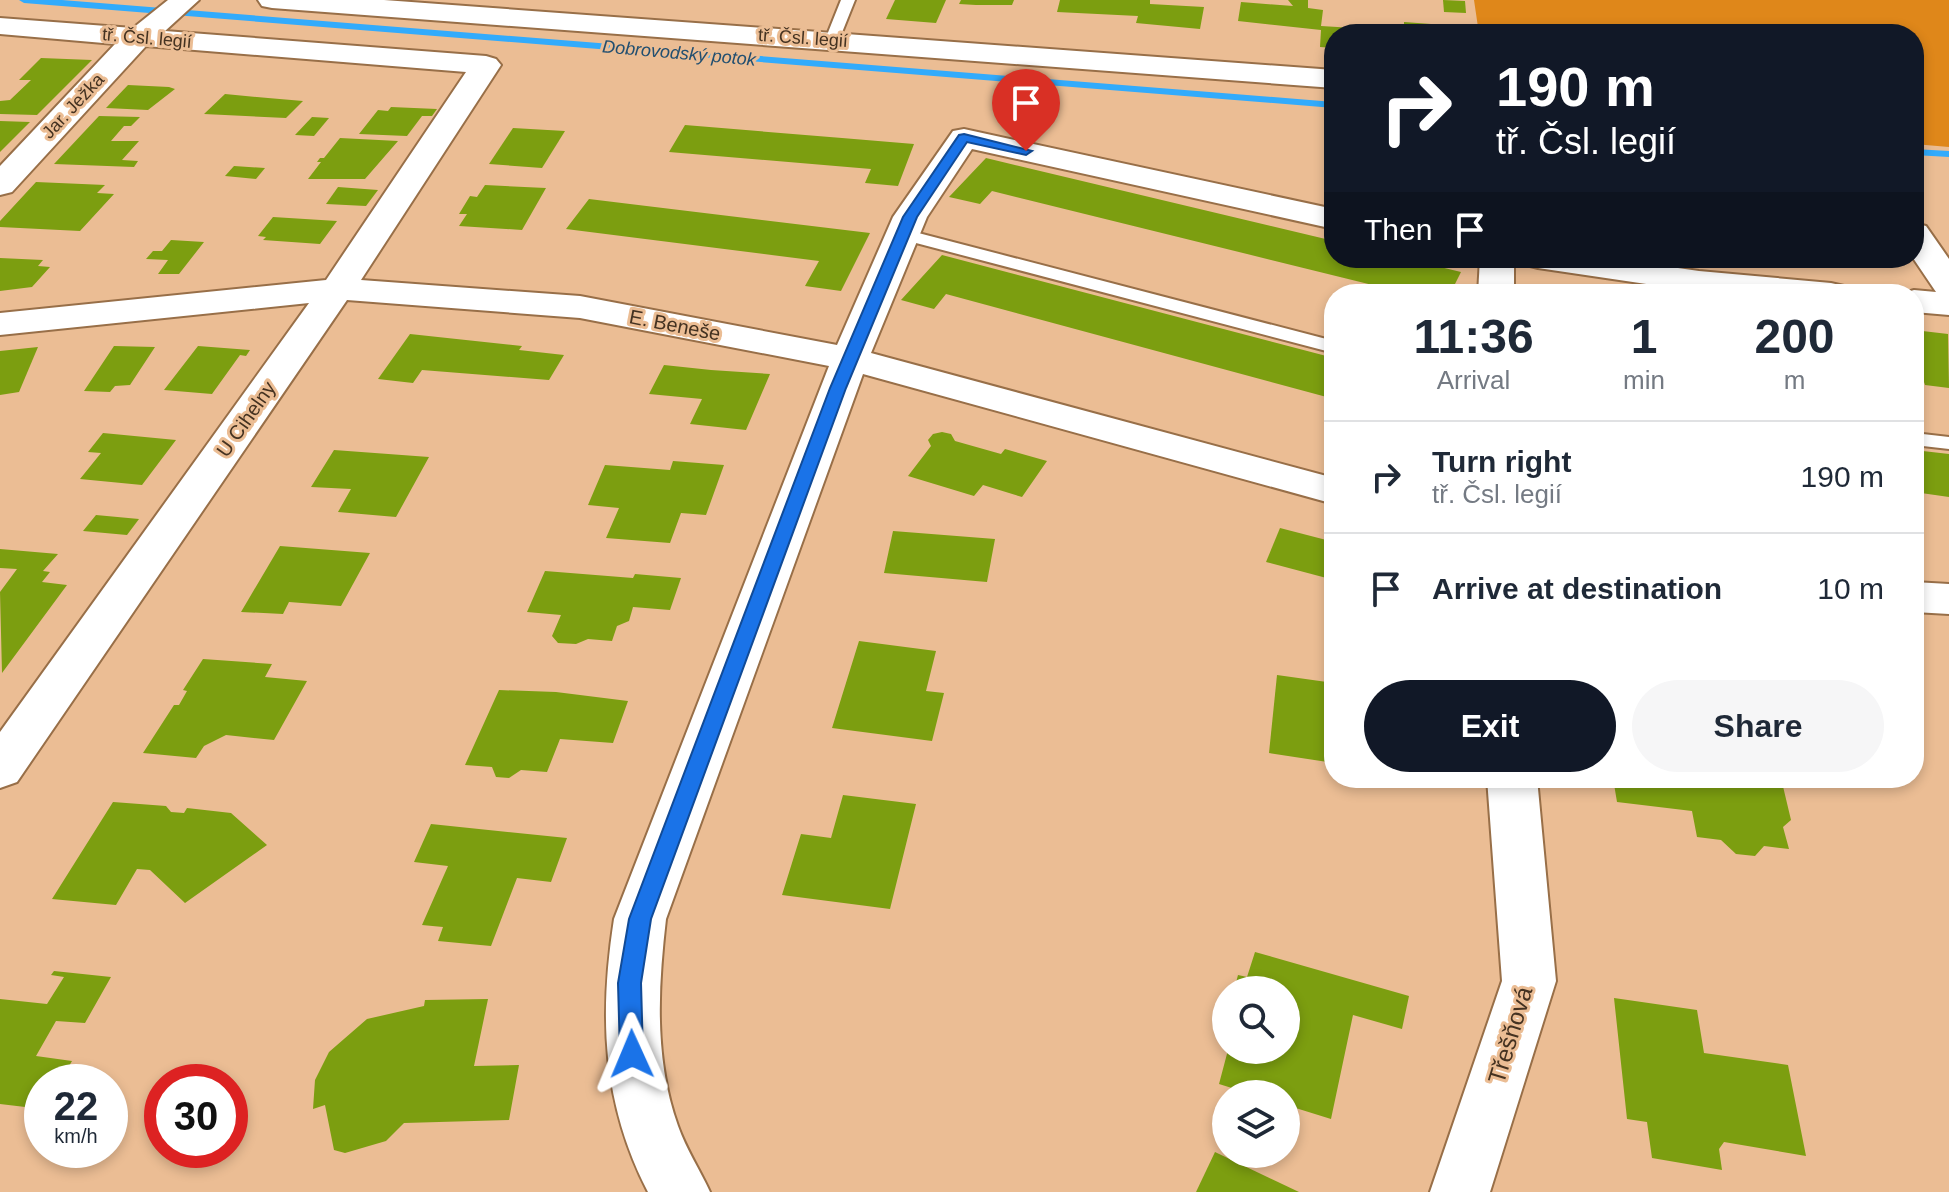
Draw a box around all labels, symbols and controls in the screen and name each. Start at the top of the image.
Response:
street label: tř. Čsl. legií [101,23,193,52]
street label: tř. Čsl. legií [757,24,849,51]
water label: Dobrovodský potok [601,36,758,70]
text: 190 m [1496,55,1655,118]
icon: right [1364,56,1468,160]
street label: Jar. Ježka [38,69,109,142]
pin [992,69,1060,151]
icon: arrive [1004,81,1048,125]
text: tř. Čsl. legií [1496,121,1676,162]
icon: arrive [1448,208,1492,252]
text: Then [1364,213,1432,246]
street label: E. Beneše [628,305,722,345]
text: 11:36 [1413,310,1534,363]
text: 1 [1631,310,1657,363]
text: 200 [1754,310,1835,363]
text: Arrival [1437,365,1510,395]
text: min [1623,365,1665,395]
text: m [1784,365,1805,395]
street label: U Cihelny [212,377,280,461]
text: Turn right [1432,445,1571,478]
icon: right [1364,455,1408,499]
text: 190 m [1801,460,1884,493]
text: tř. Čsl. legií [1432,479,1562,509]
icon: arrive [1364,567,1408,611]
text: Arrive at destination [1432,572,1722,605]
text: 10 m [1817,572,1884,605]
button: Exit [1364,680,1616,772]
button: Share [1632,680,1884,772]
map controls [1212,976,1300,1168]
button: search [1212,976,1300,1064]
street label: Třešňová [1482,983,1538,1087]
position arrow [590,1012,674,1096]
speed limit sign: 30 [144,1064,248,1168]
button: layers [1212,1080,1300,1168]
text: 22 [54,1084,98,1128]
text: km/h [54,1125,98,1147]

